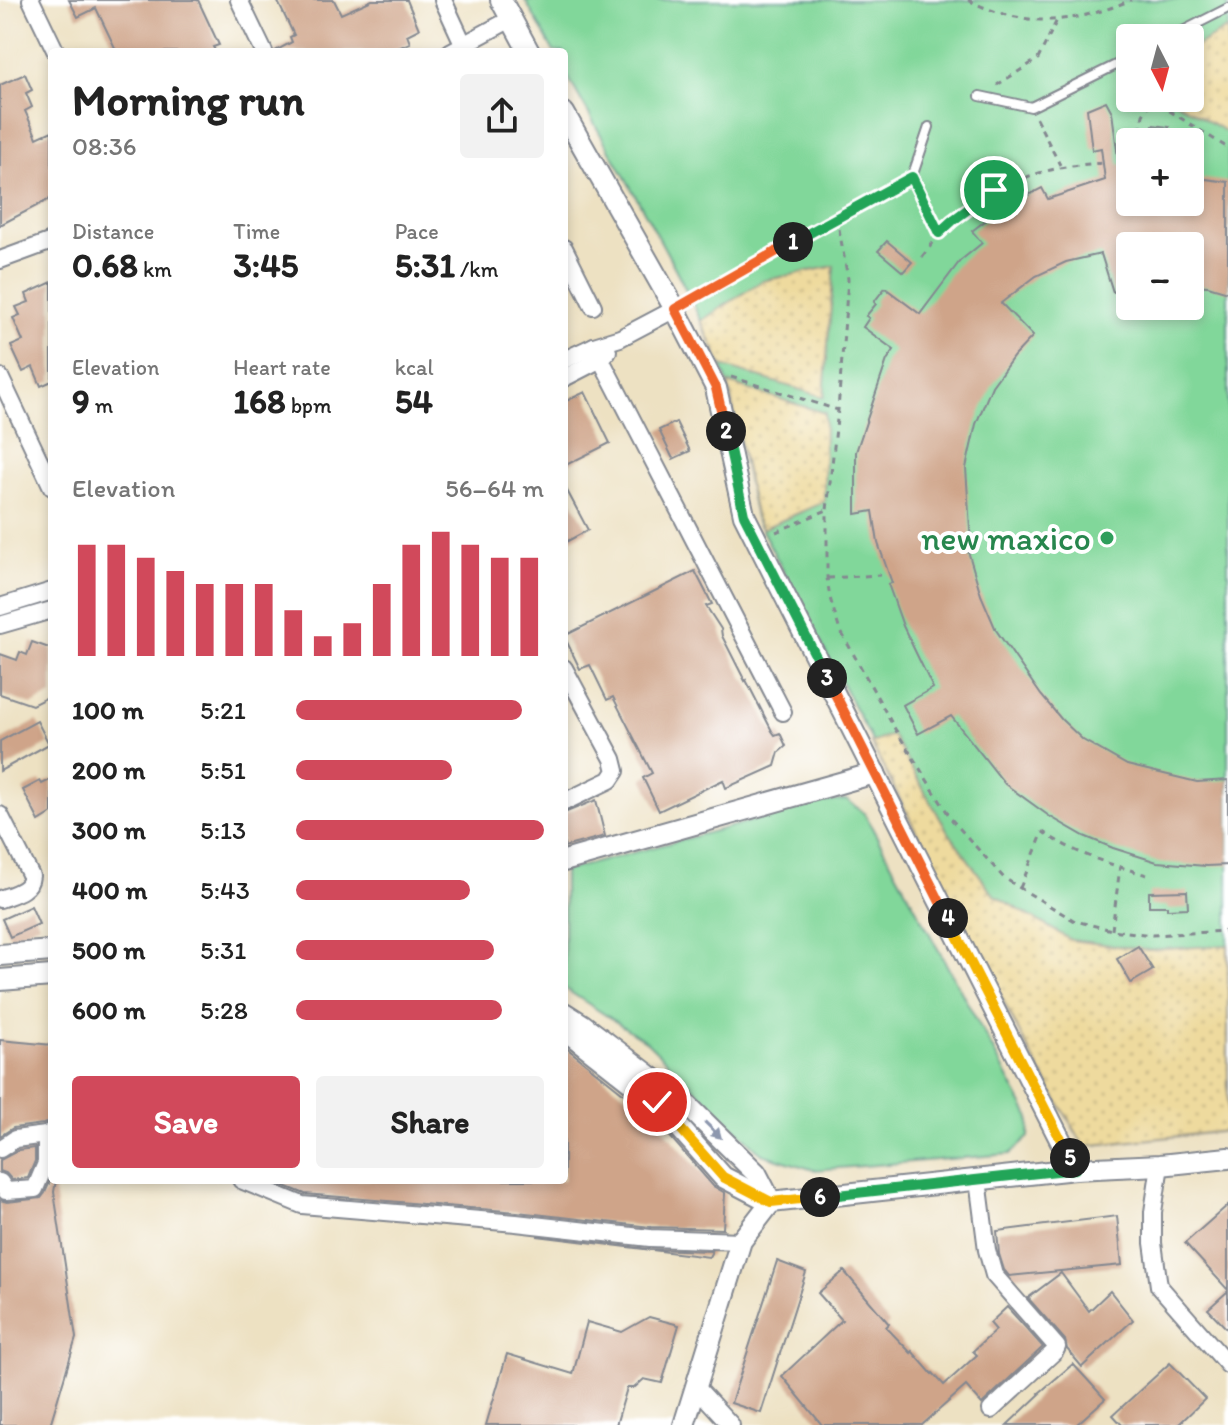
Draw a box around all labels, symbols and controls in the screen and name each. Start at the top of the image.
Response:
north arrow [1116,24,1204,112]
map controls [1116,24,1204,320]
text: Morning run [72,73,305,126]
button: share [460,74,544,158]
button: + [1116,128,1204,216]
text: 08:36 [72,130,137,162]
pin [960,156,1028,224]
icon: arrive [972,168,1016,212]
text: Distance [72,218,154,245]
text: Time [233,218,280,245]
text: Pace [395,218,439,245]
pin: 1 [773,222,813,262]
text: 1 [788,228,798,255]
button: − [1116,232,1204,320]
text: 0.68 [72,245,138,286]
text: 3:45 [233,245,298,286]
text: 5:31 [395,245,455,286]
text: km [138,256,172,283]
text: /km [455,256,498,283]
text: Elevation [72,354,159,381]
text: Heart rate [233,354,331,381]
text: kcal [395,354,434,381]
text: 9 [72,381,90,422]
text: 168 [233,381,286,422]
text: 54 [395,381,433,422]
text: m [90,392,113,419]
text: bpm [286,392,332,419]
pin: 2 [706,411,746,451]
text: 2 [720,417,732,444]
text: Elevation [72,472,175,504]
text: 56–64 m [445,472,544,504]
place label: new maxico [921,518,1091,559]
marker: new maxico [1098,529,1116,547]
pin: 3 [807,658,847,698]
text: 3 [821,664,833,691]
text: 100 m [72,694,144,726]
text: 5:21 [200,694,246,726]
text: 200 m [72,754,145,786]
text: 5:51 [200,754,246,786]
text: 300 m [72,814,146,846]
text: 5:13 [200,814,246,846]
text: 400 m [72,874,147,906]
text: 5:43 [200,874,250,906]
pin: 4 [928,898,968,938]
text: 4 [941,904,955,931]
text: 500 m [72,934,145,966]
text: 5:31 [200,934,246,966]
text: 600 m [72,994,146,1026]
text: 5:28 [200,994,248,1026]
pin [623,1068,691,1136]
button: Save [72,1076,300,1168]
button: Share [316,1076,544,1168]
icon: check [635,1080,679,1124]
one-way arrow [703,1120,722,1139]
pin: 5 [1050,1138,1090,1178]
text: 5 [1064,1144,1076,1171]
pin: 6 [800,1177,840,1217]
text: 6 [814,1183,826,1210]

